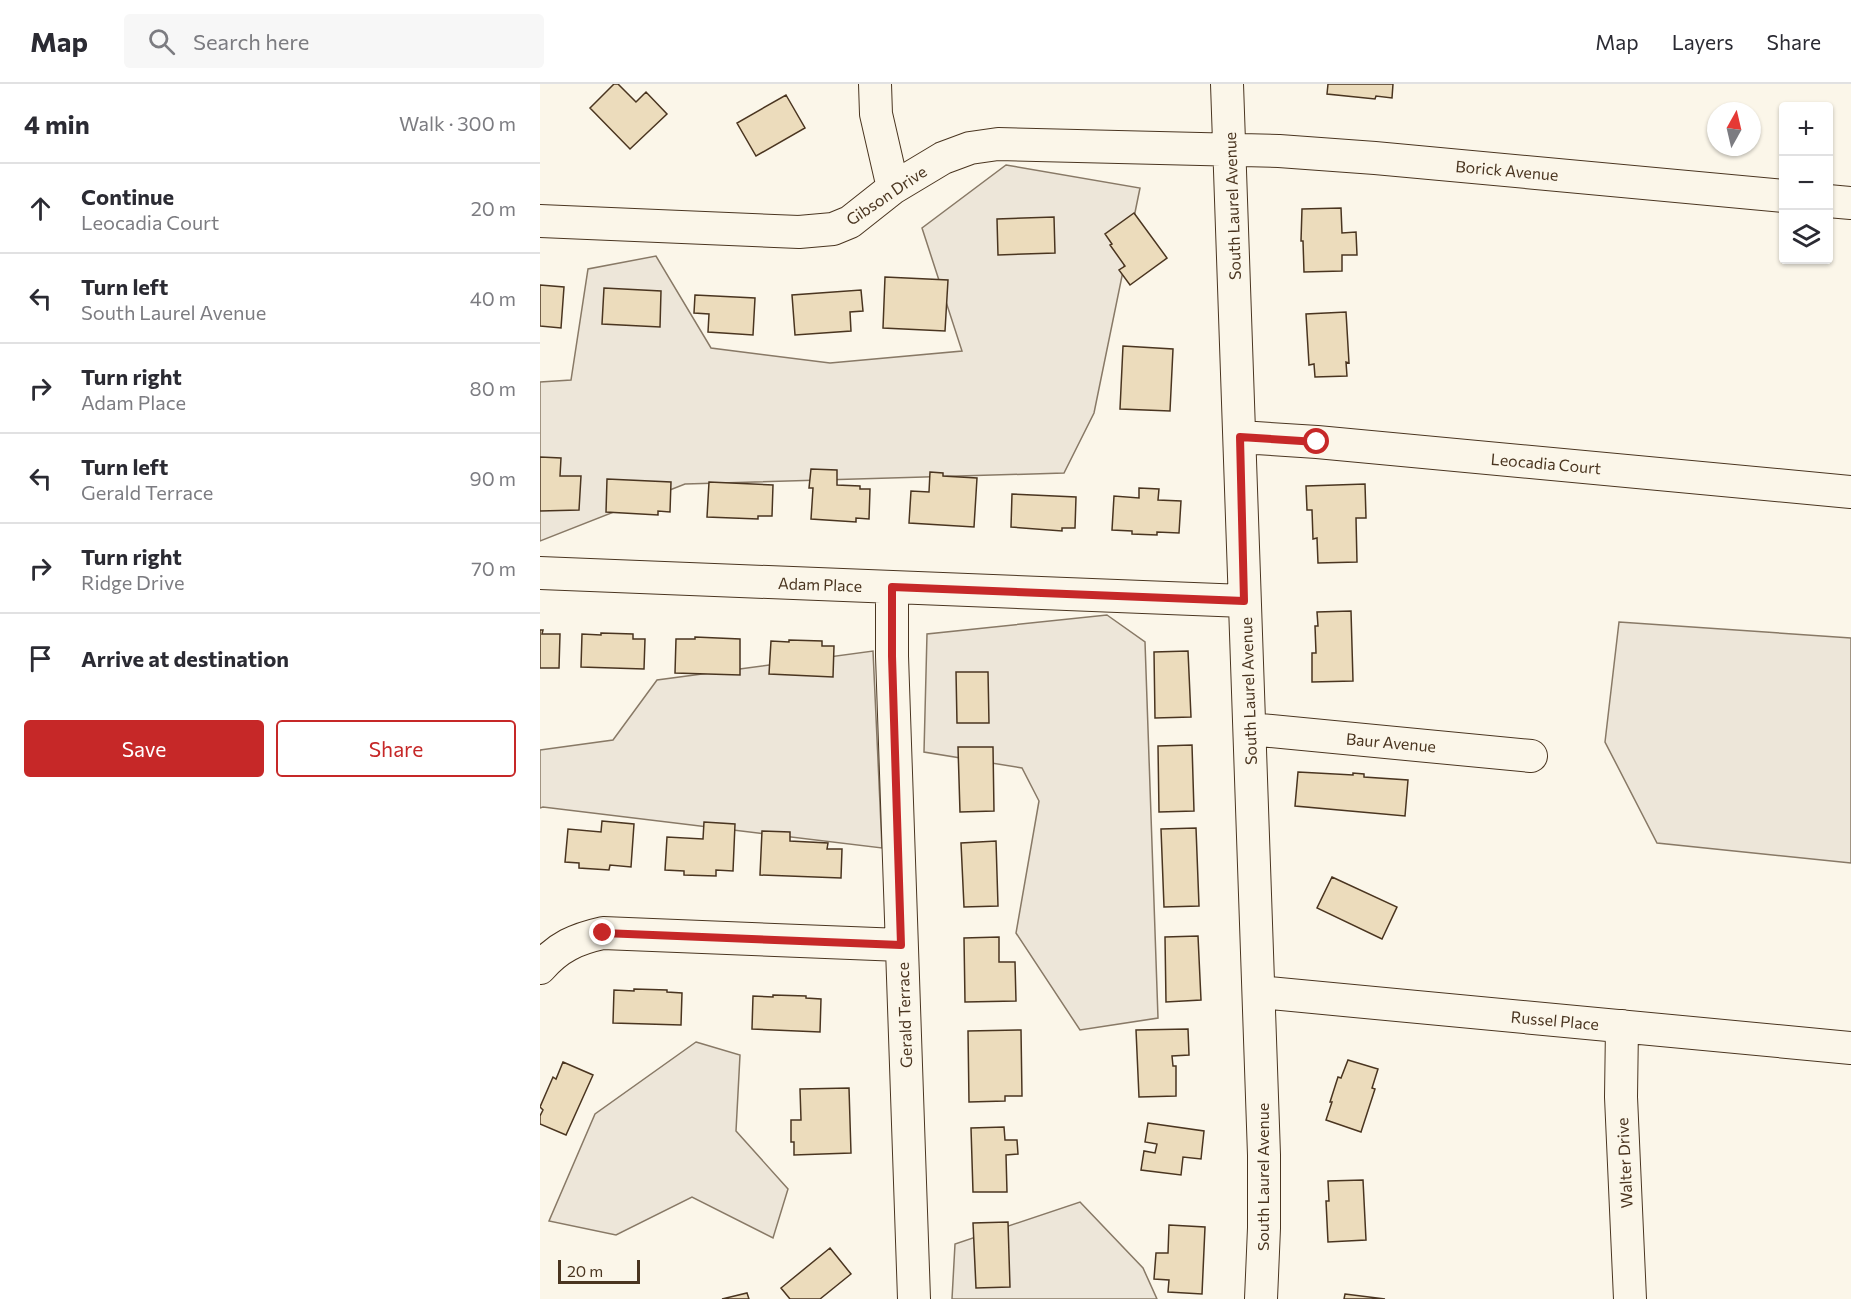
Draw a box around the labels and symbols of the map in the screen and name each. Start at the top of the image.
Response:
north arrow [1707,102,1761,156]
street label: South Laurel Avenue [1220,132,1244,280]
street label: Borick Avenue [1455,156,1559,184]
street label: Gibson Drive [842,161,930,229]
route start [1303,428,1329,454]
street label: Leocadia Court [1490,449,1602,477]
street label: Adam Place [778,573,862,595]
street label: South Laurel Avenue [1236,617,1260,765]
street label: Baur Avenue [1345,729,1437,755]
route end [589,919,615,945]
street label: Gerald Terrace [893,962,915,1068]
street label: Russel Place [1510,1007,1600,1033]
street label: South Laurel Avenue [1253,1103,1272,1251]
street label: Walter Drive [1612,1117,1636,1209]
scale bar [558,1257,640,1284]

